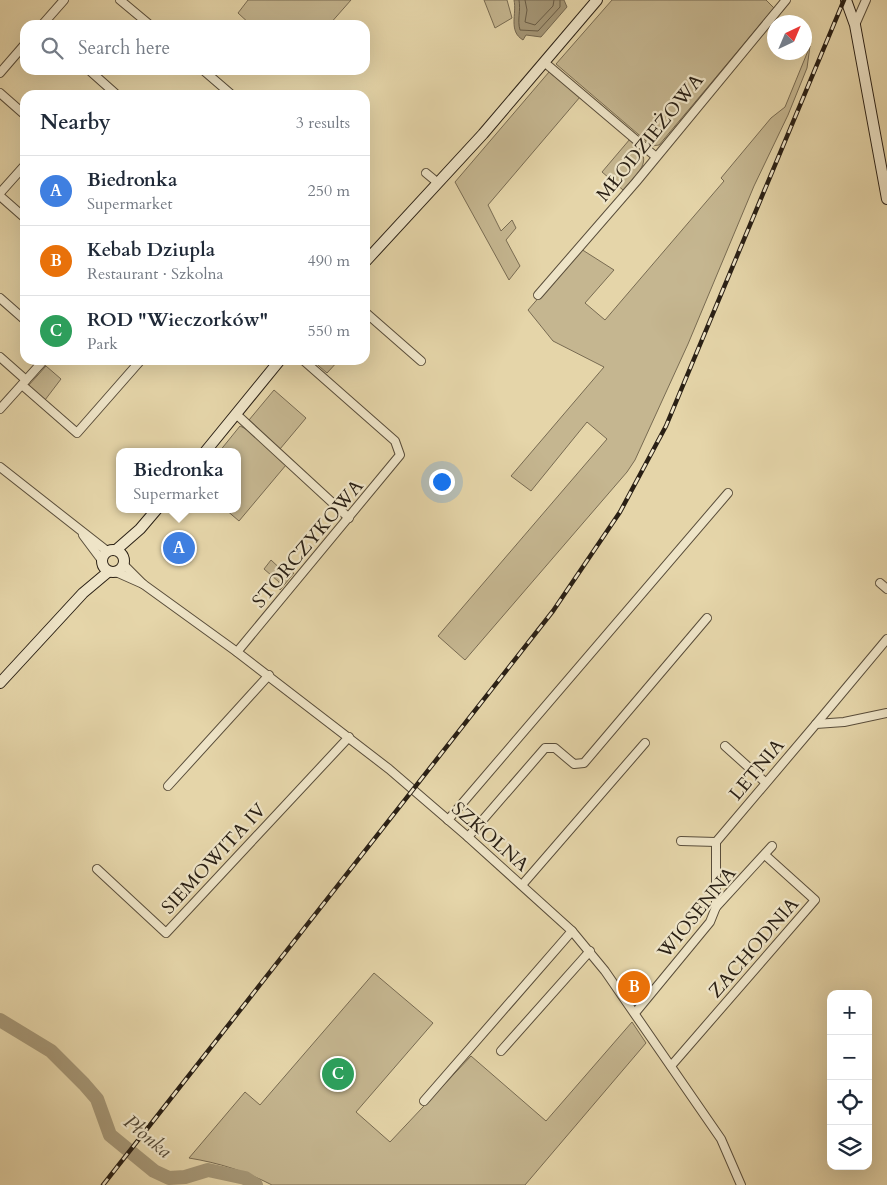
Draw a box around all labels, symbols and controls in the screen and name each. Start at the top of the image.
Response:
north arrow [767,15,812,60]
search box [20,20,370,75]
icon: search [38,34,66,62]
text: Search here [78,35,170,61]
street label: MŁODZIEŻOWA [590,68,710,207]
text: Nearby [40,108,111,137]
text: 3 results [296,112,350,134]
text: Biedronka [87,167,177,193]
text: A [50,180,62,202]
text: 250 m [308,180,350,202]
text: Supermarket [87,193,173,215]
text: Kebab Dziupla [87,237,215,263]
text: B [50,250,62,272]
text: 490 m [308,250,350,272]
text: Restaurant · Szkolna [87,263,223,285]
text: ROD "Wieczorków" [87,307,268,333]
text: C [50,320,62,342]
text: 550 m [308,320,350,342]
text: Park [87,333,118,355]
popup [116,448,241,513]
text: Biedronka [133,457,224,483]
your location [429,469,455,495]
street label: STORCZYKOWA [246,474,370,613]
text: Supermarket [133,483,219,505]
pin: A [163,529,195,567]
street label: LETNIA [723,733,791,806]
street label: SZKOLNA [446,796,535,878]
street label: SIEMOWITA IV [156,798,272,920]
street label: WIOSENNA [651,861,742,965]
street label: ZACHODNIA [703,891,805,1004]
pin: B [618,968,650,1006]
map controls [827,990,872,1170]
button: + [827,990,872,1035]
button: − [827,1035,872,1080]
pin: C [322,1055,354,1093]
button: locate [827,1080,872,1125]
water label: Płonka [118,1108,177,1164]
button: layers [827,1125,872,1170]

